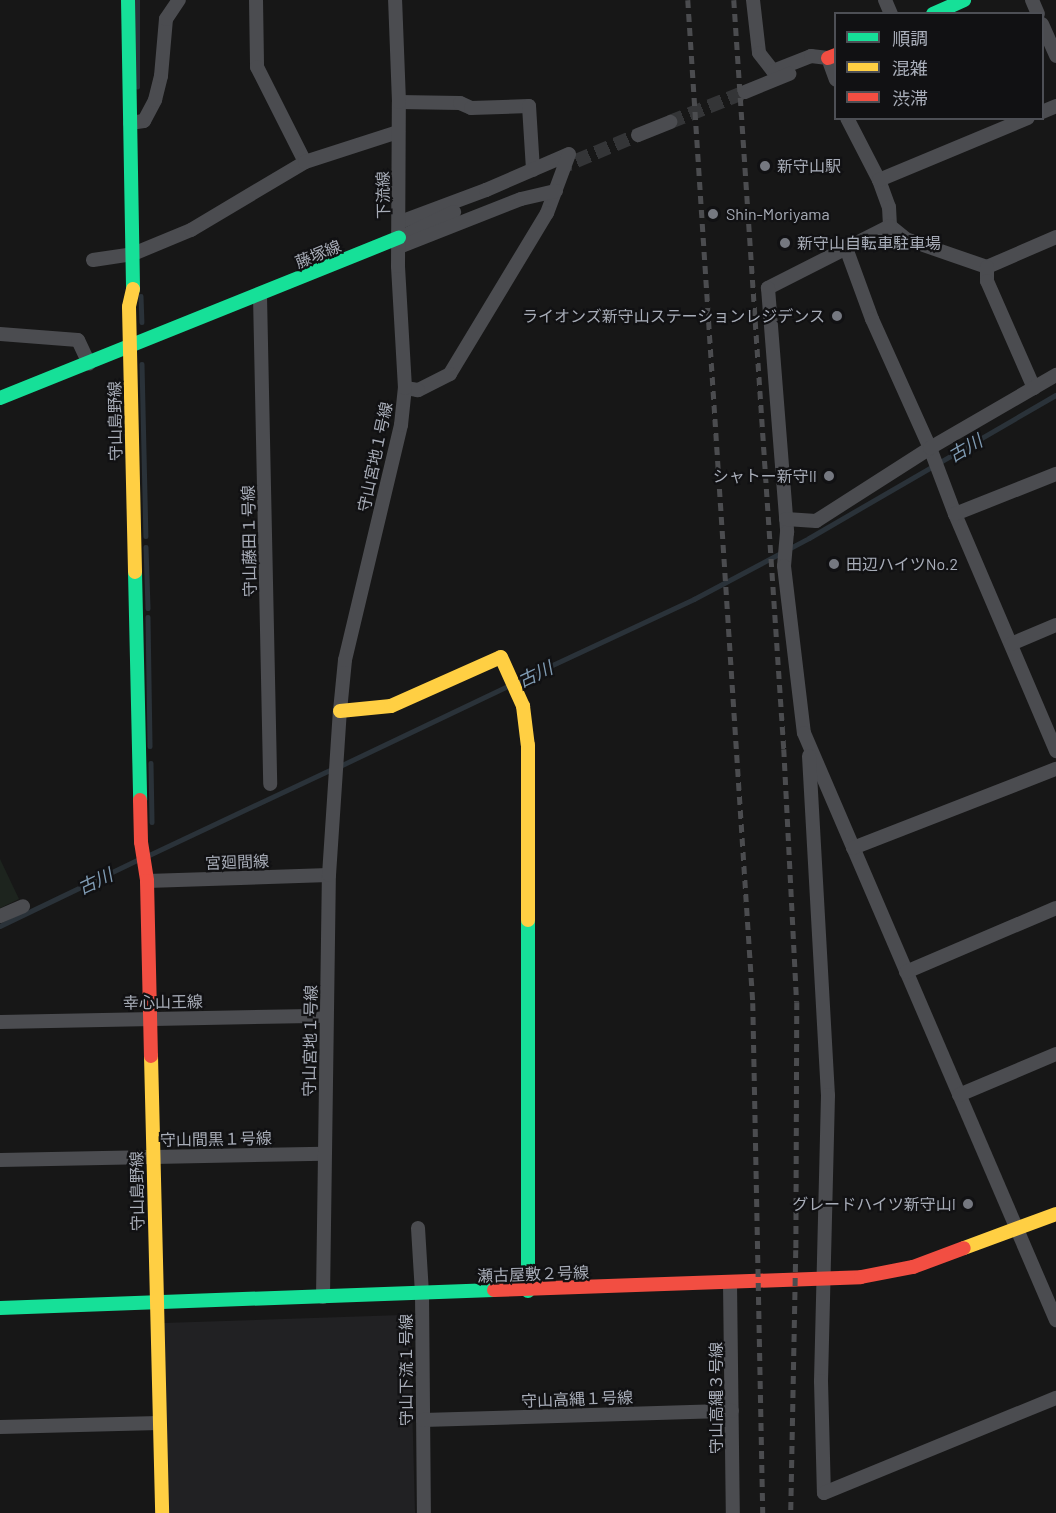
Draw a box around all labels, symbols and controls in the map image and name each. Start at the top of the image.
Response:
legend [834,12,1044,120]
text: 順調 [892,27,928,49]
text: 混雑 [892,57,928,79]
text: 渋滞 [892,87,928,109]
place label: 新守山駅 [777,156,841,176]
marker: 新守山駅 [758,159,772,173]
street label: 下流線 [373,171,393,219]
place label: Shin-Moriyama [726,204,830,224]
marker: Shin-Moriyama [704,205,722,223]
place label: 新守山自転車駐車場 [797,233,941,253]
street label: 藤塚線 [292,236,344,272]
marker: 新守山自転車駐車場 [778,236,792,250]
place label: ライオンズ新守山ステーションレジデンス [521,306,825,326]
marker: ライオンズ新守山ステーションレジデンス [830,309,844,323]
street label: 守山島野線 [105,381,125,461]
street label: 守山宮地１号線 [354,400,396,514]
water label: 古川 [944,430,986,466]
place label: シャトー新守II [713,466,817,486]
marker: シャトー新守II [822,469,836,483]
street label: 守山藤田１号線 [238,485,260,597]
place label: 田辺ハイツNo.2 [846,554,958,574]
marker: 田辺ハイツNo.2 [827,557,841,571]
water label: 古川 [514,657,556,691]
street label: 宮廻間線 [205,851,269,873]
water label: 古川 [74,864,116,898]
street label: 守山宮地１号線 [299,985,321,1097]
street label: 幸心山王線 [123,992,203,1012]
street label: 守山間黒１号線 [160,1128,272,1150]
street label: 守山島野線 [127,1151,147,1231]
place label: グレードハイツ新守山I [792,1194,956,1214]
marker: グレードハイツ新守山I [961,1197,975,1211]
street label: 瀬古屋敷２号線 [477,1262,589,1286]
street label: 守山下流１号線 [396,1314,416,1426]
street label: 守山高縄３号線 [706,1342,726,1454]
street label: 守山高縄１号線 [521,1387,633,1411]

